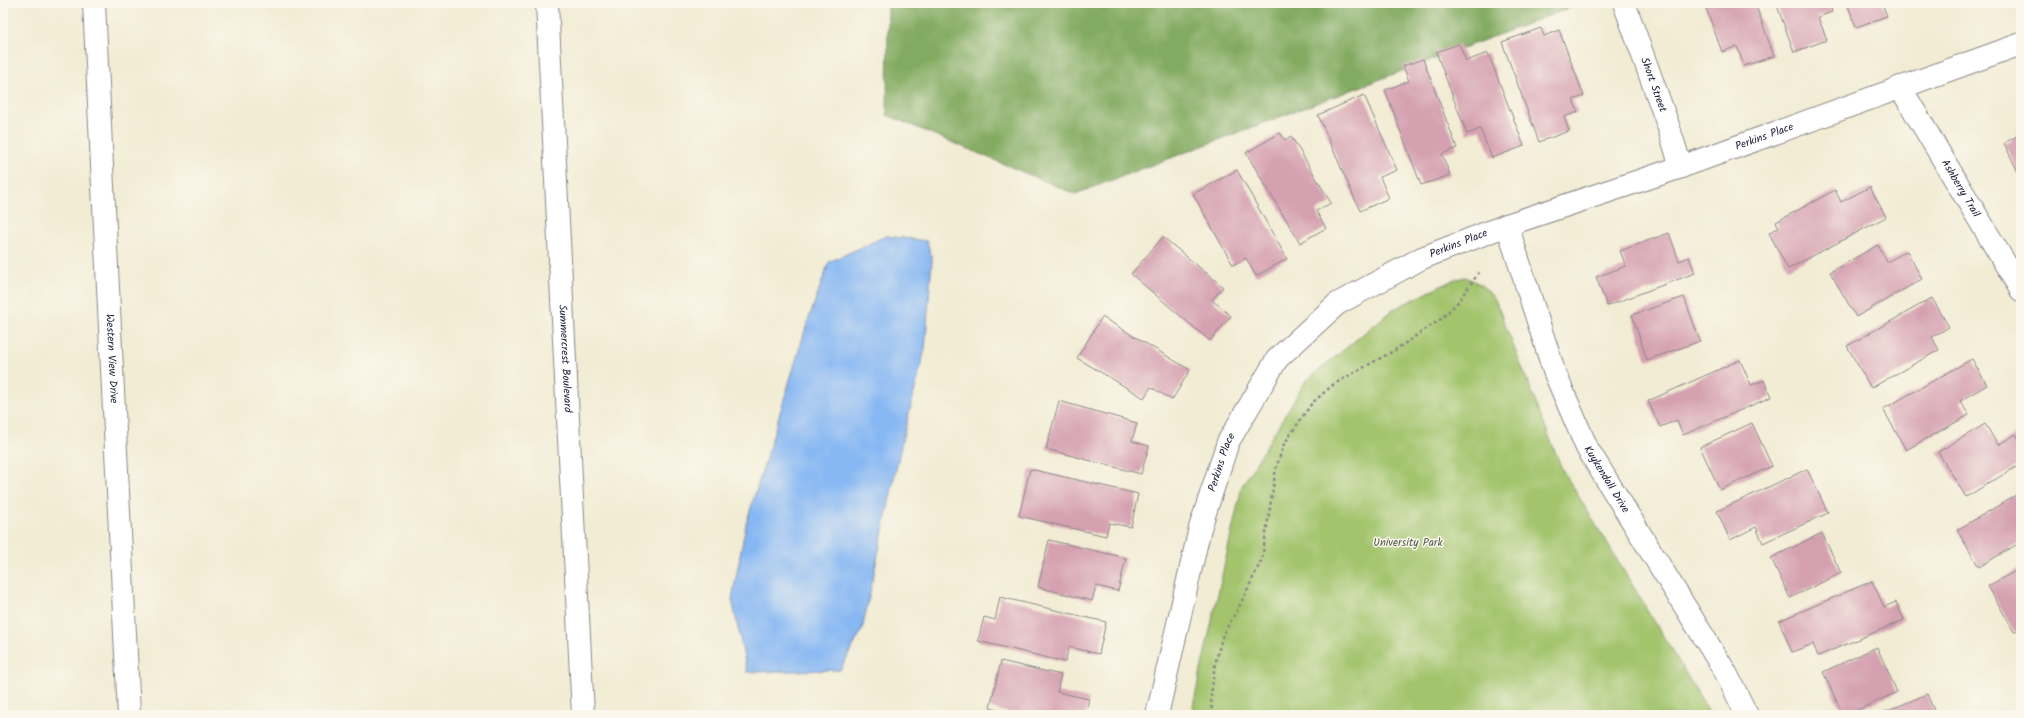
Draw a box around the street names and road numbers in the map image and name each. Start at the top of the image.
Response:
street label: Short Street [1635,55,1672,115]
street label: Perkins Place [1733,118,1796,156]
street label: Ashberry Trail [1936,156,1985,221]
street label: Perkins Place [1427,224,1490,263]
street label: Summercrest Boulevard [553,304,577,413]
street label: Western View Drive [100,313,123,404]
street label: Perkins Place [1203,429,1240,494]
street label: Kuykendall Drive [1579,442,1634,517]

